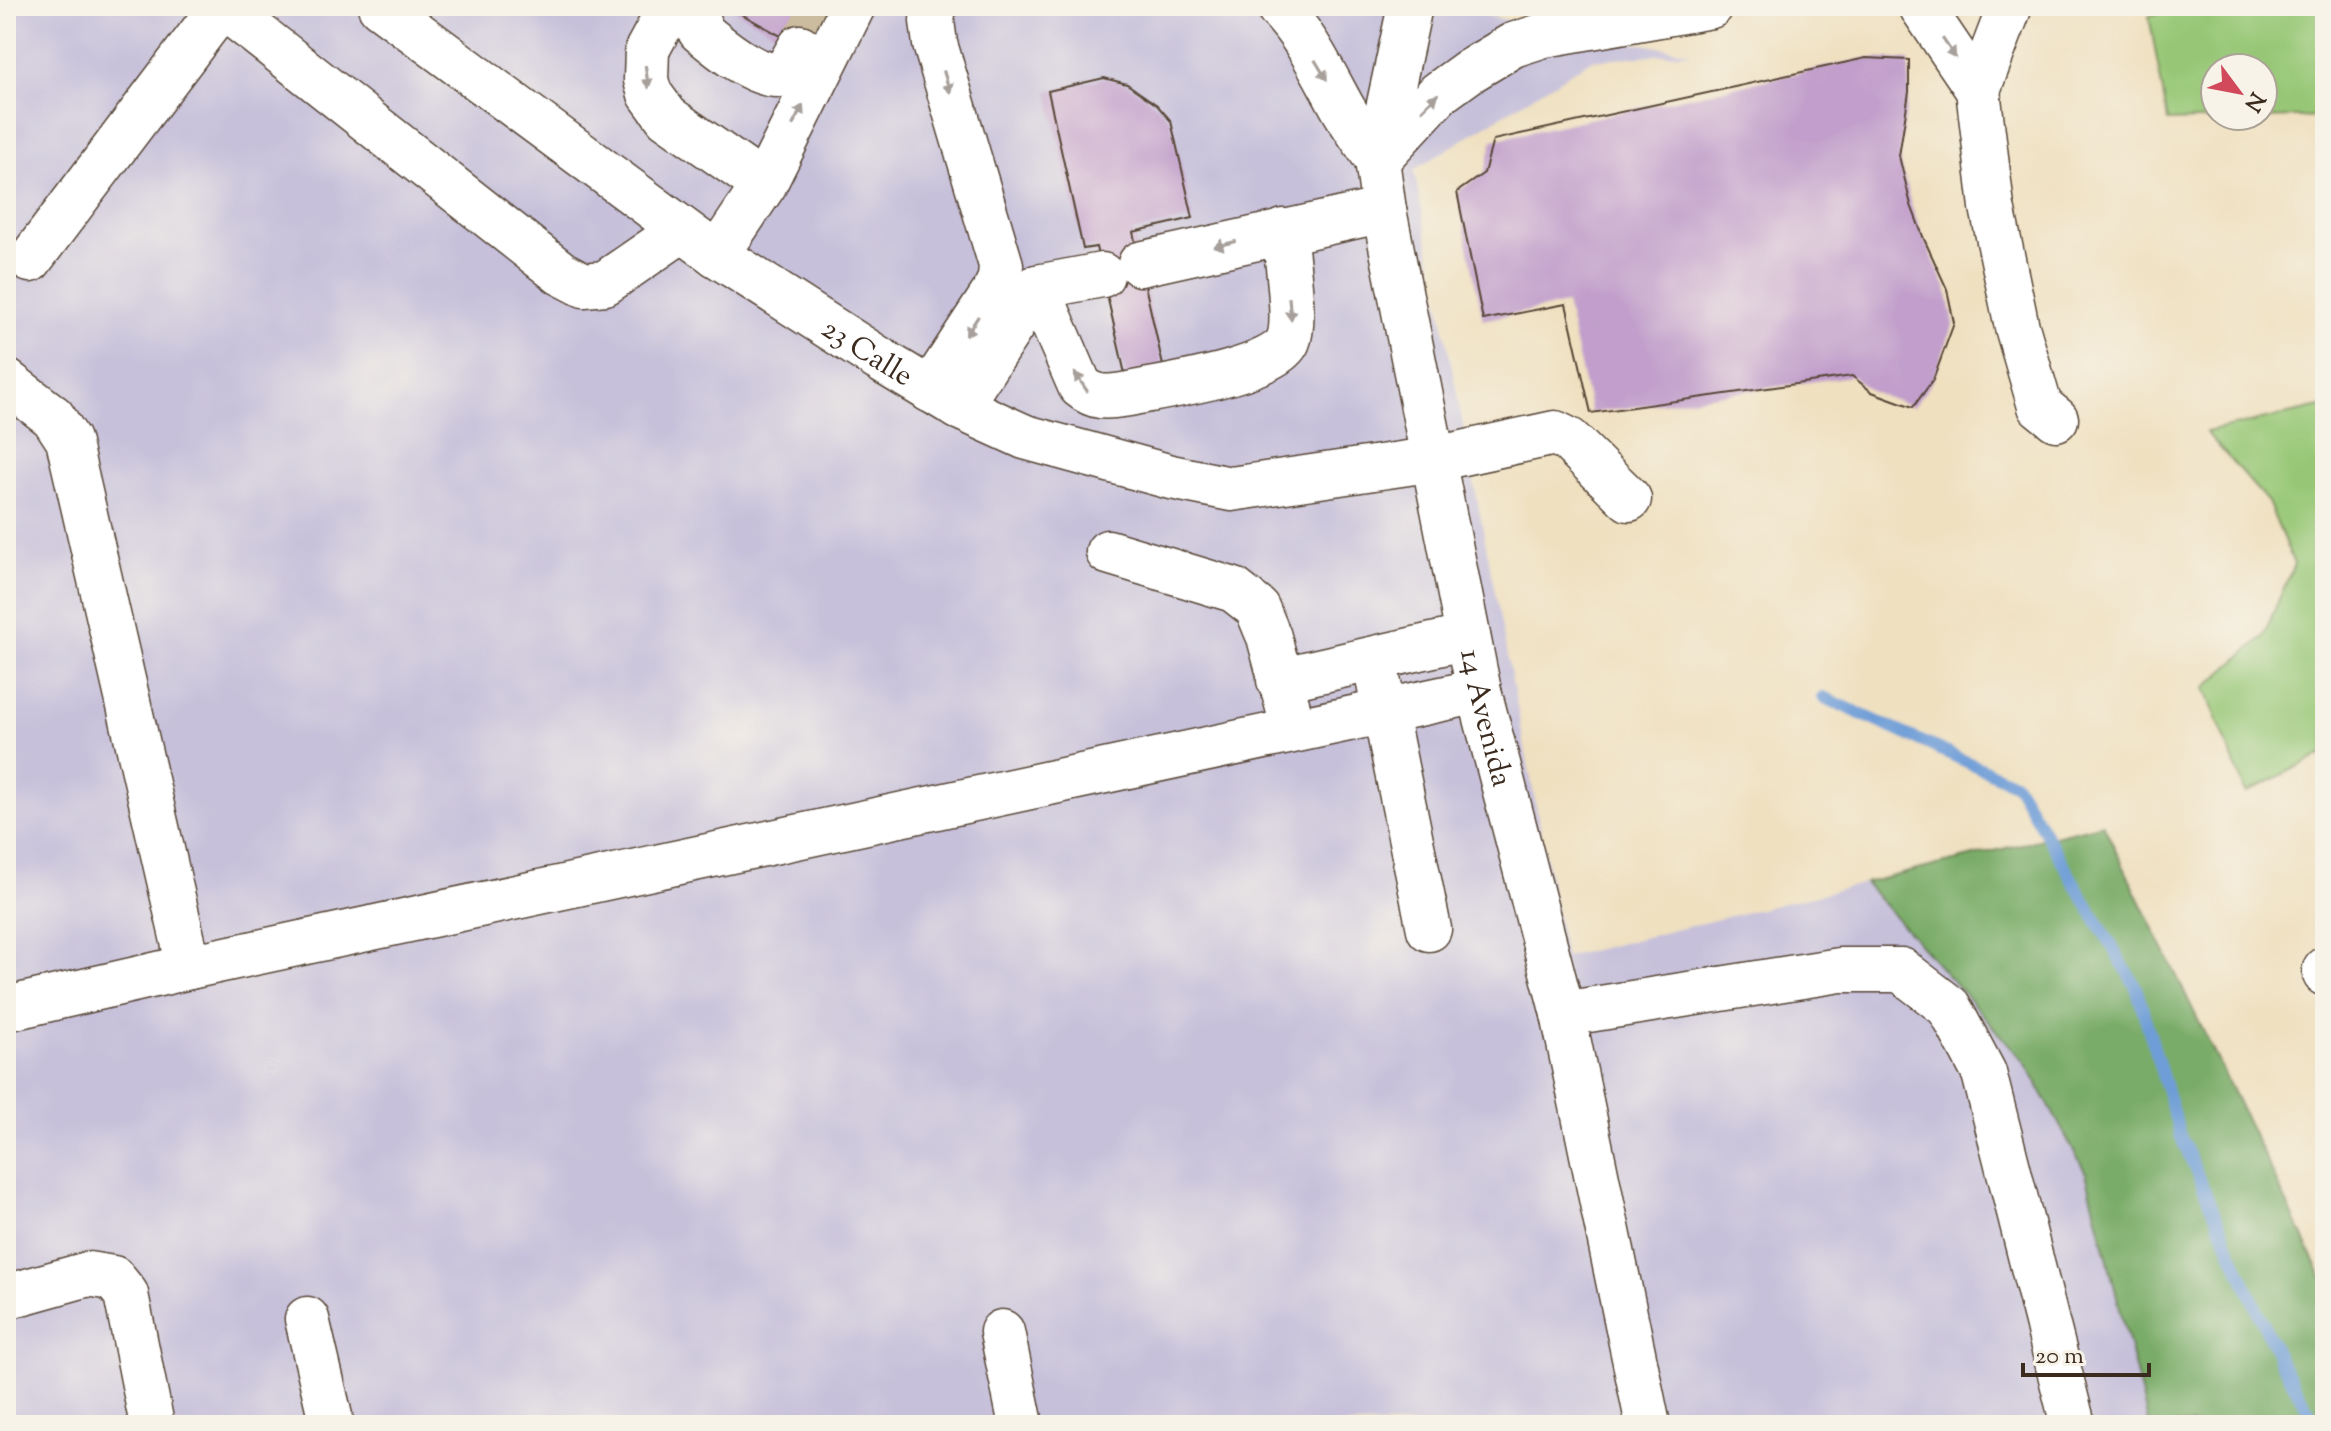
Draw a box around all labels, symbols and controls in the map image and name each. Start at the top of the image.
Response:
one-way arrow [1941,38,1956,59]
north arrow [2199,52,2279,132]
one-way arrow [1314,59,1328,81]
one-way arrow [641,65,654,90]
one-way arrow [941,70,954,94]
text: N [2235,85,2272,117]
one-way arrow [1420,93,1439,112]
one-way arrow [792,103,805,126]
one-way arrow [1213,238,1238,251]
one-way arrow [1284,297,1297,322]
street label: 23 Calle [812,309,920,399]
one-way arrow [965,315,980,337]
one-way arrow [1074,371,1089,392]
street label: 14 Avenida [1447,646,1522,792]
scale bar [2023,1327,2149,1377]
text: 20 m [2035,1340,2084,1374]

